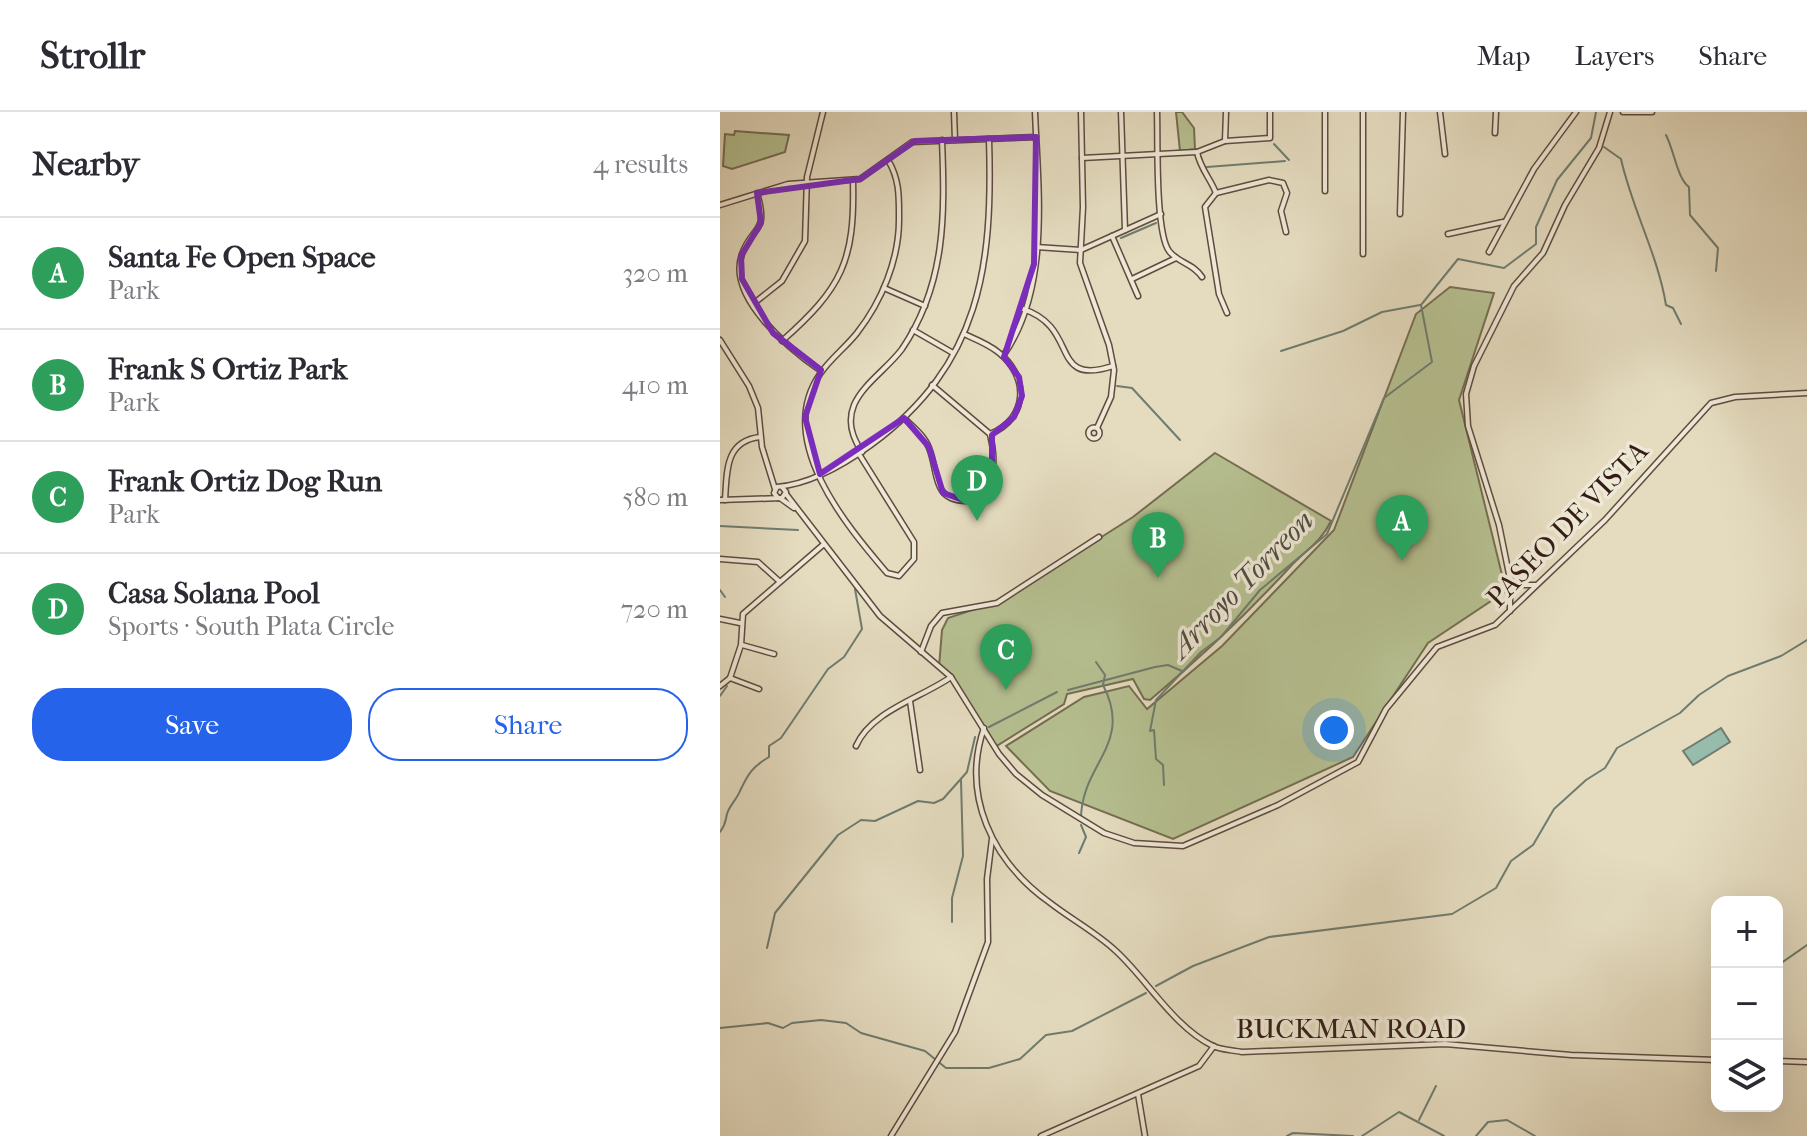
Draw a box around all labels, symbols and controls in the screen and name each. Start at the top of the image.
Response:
text: Strollr [40,33,145,78]
text: Map [1477,39,1530,72]
text: Layers [1574,39,1654,72]
text: Share [1698,39,1767,72]
text: Nearby [32,144,139,184]
text: 4 results [593,149,688,180]
text: Santa Fe Open Space [108,240,376,275]
text: A [50,258,66,289]
text: 320 m [622,258,688,289]
text: Park [108,275,160,306]
text: Frank S Ortiz Park [108,352,348,387]
text: B [50,370,66,401]
text: 410 m [622,370,688,401]
text: Park [108,387,160,418]
street label: PASEO DE VISTA [1479,434,1655,614]
pin: D [951,455,1003,521]
text: Frank Ortiz Dog Run [108,464,382,499]
text: C [49,482,67,513]
text: 580 m [622,482,688,513]
pin: A [1376,495,1428,561]
text: Park [108,499,160,530]
water label: Arroyo Torreon [1160,503,1321,668]
pin: B [1132,512,1184,578]
text: Casa Solana Pool [108,576,320,611]
text: D [48,594,68,625]
text: 720 m [621,594,688,625]
text: Sports · South Plata Circle [108,611,394,642]
pin: C [980,624,1032,690]
button: Save [32,688,352,761]
button: Share [368,688,688,761]
your location [1314,710,1354,750]
map controls [1711,896,1783,1112]
button: + [1711,896,1783,968]
button: − [1711,968,1783,1040]
street label: BUCKMAN ROAD [1236,1012,1466,1045]
button: layers [1711,1040,1783,1112]

